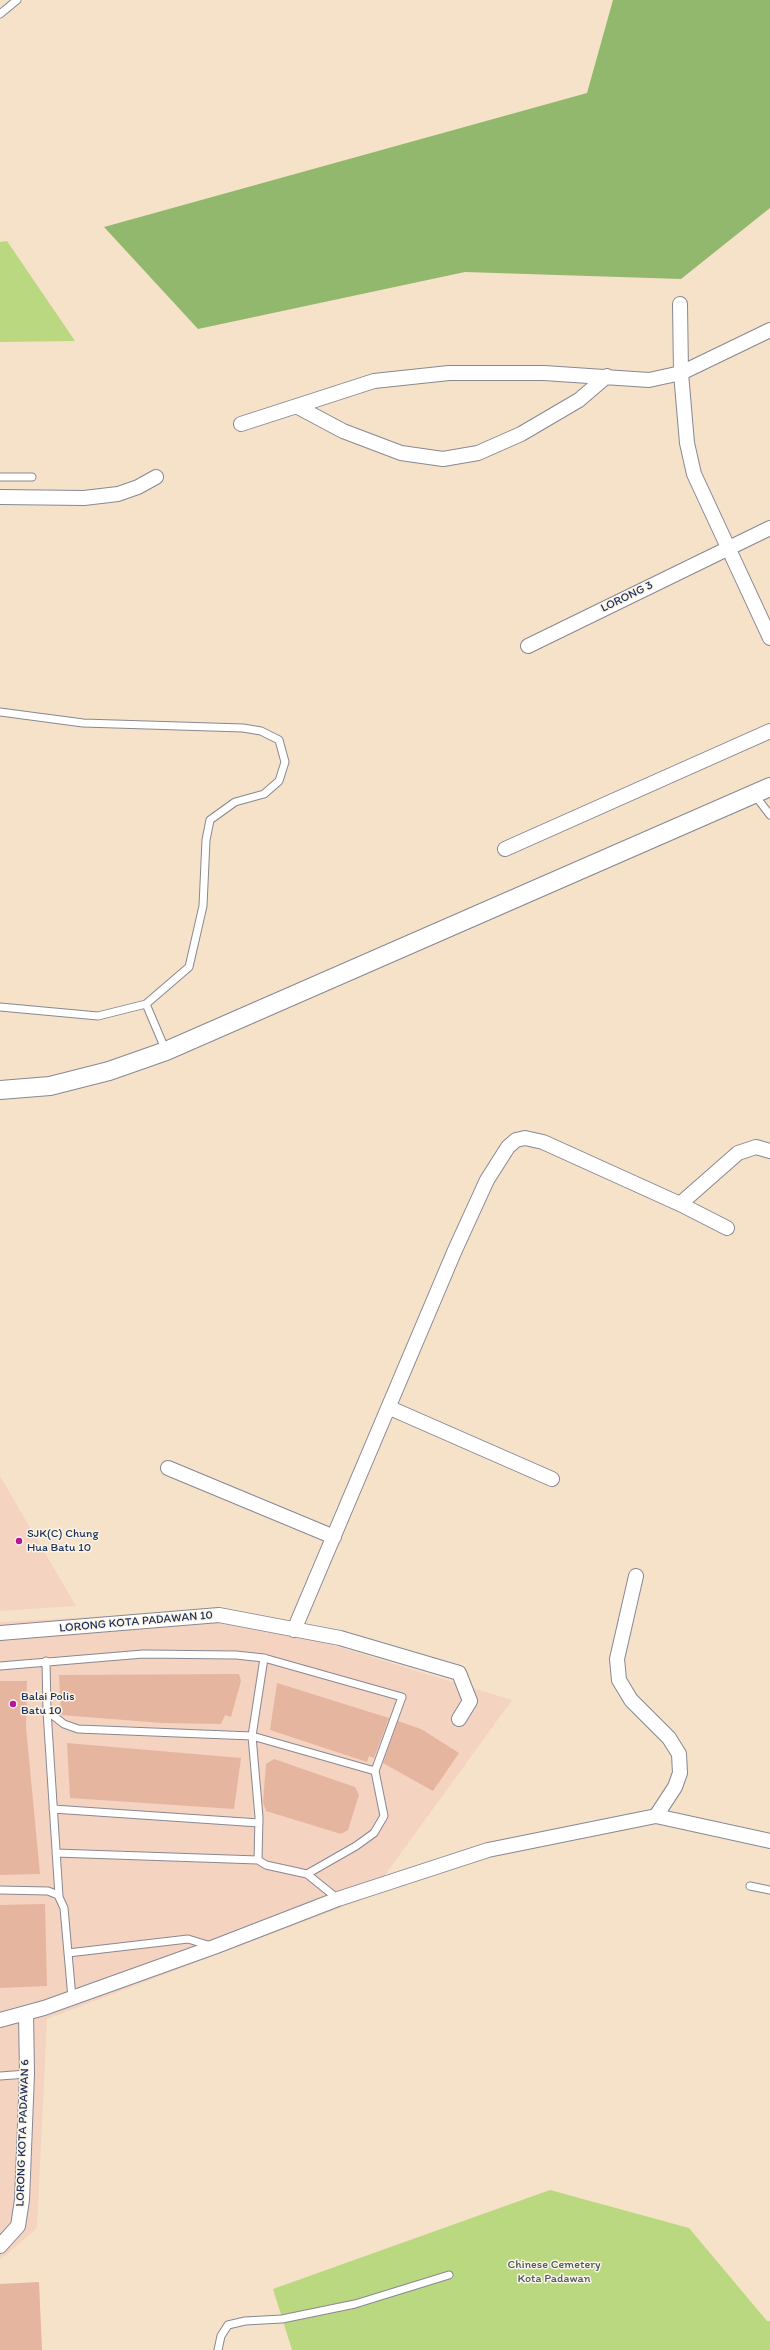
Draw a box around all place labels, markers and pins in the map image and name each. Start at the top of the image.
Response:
place label: SJK(C) Chung Hua Batu 10 [27,1527,99,1555]
marker: SJK(C) Chung Hua Batu 10 [14,1536,24,1546]
place label: Balai Polis Batu 10 [21,1690,74,1718]
marker: Balai Polis Batu 10 [8,1699,18,1709]

